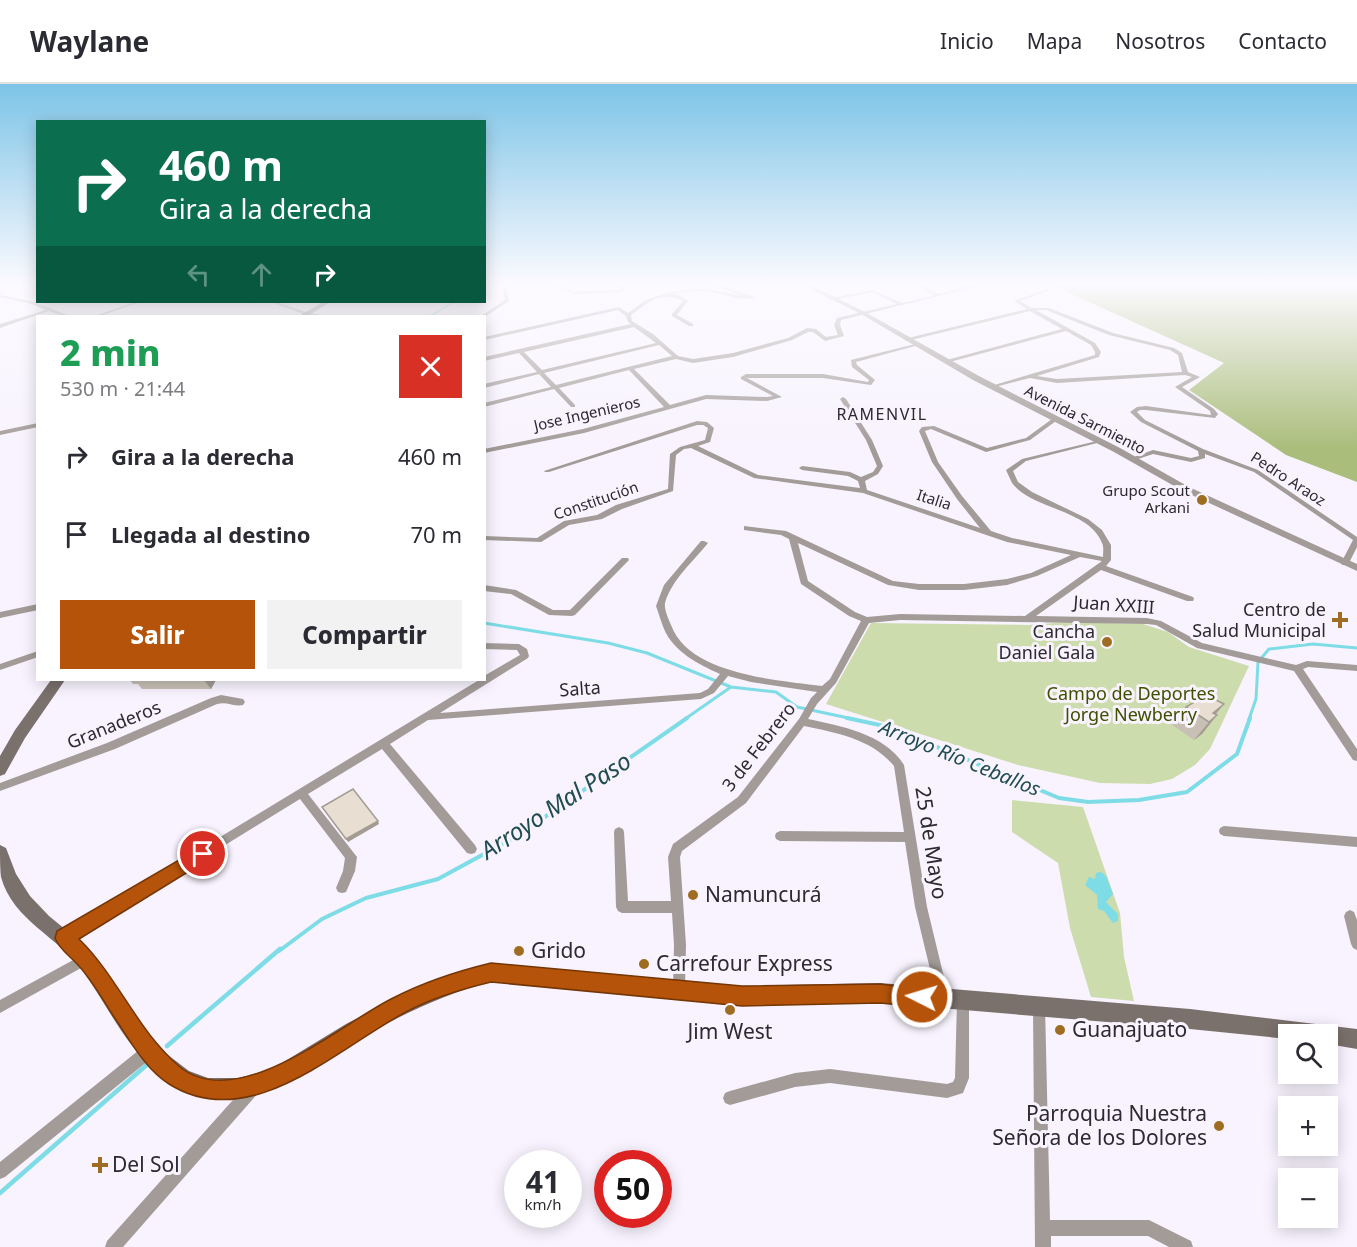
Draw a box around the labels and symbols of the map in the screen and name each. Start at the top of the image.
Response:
street label: Avenida Sarmiento [1022,380,1149,458]
street label: Jose Ingenieros [530,391,642,435]
district label: RAMENVIL [836,403,928,425]
street label: Pedro Araoz [1247,446,1330,510]
street label: Constitución [551,476,641,524]
place label: Grupo Scout Arkani [1102,480,1191,517]
street label: Italia [915,484,954,514]
marker: Grupo Scout Arkani [1195,493,1209,507]
street label: Juan XXIII [1071,589,1155,619]
place label: Centro de Salud Municipal [1192,597,1326,642]
marker: Centro de Salud Municipal [1331,611,1349,629]
place label: Cancha Daniel Gala [999,619,1095,664]
marker: Cancha Daniel Gala [1100,635,1114,649]
street label: Salta [559,675,601,701]
park label: Campo de Deportes Jorge Newberry [1047,681,1215,726]
street label: Granaderos [63,694,164,754]
street label: 3 de Febrero [716,697,800,796]
water label: Arroyo Río Ceballos [874,712,1045,802]
water label: Arroyo Mal Paso [472,744,637,867]
street label: 25 de Mayo [909,784,955,901]
pin [177,828,228,879]
place label: Namuncurá [705,880,821,908]
marker: Namuncurá [686,888,700,902]
place label: Grido [531,936,586,964]
marker: Grido [512,944,526,958]
place label: Carrefour Express [656,949,833,977]
marker: Carrefour Express [637,957,651,971]
position arrow [890,965,954,1029]
marker: Jim West [723,1003,737,1017]
place label: Guanajuato [1072,1015,1187,1043]
place label: Jim West [686,1017,773,1045]
marker: Guanajuato [1053,1023,1067,1037]
place label: Parroquia Nuestra Señora de los Dolores [992,1099,1207,1151]
marker: Parroquia Nuestra Señora de los Dolores [1212,1119,1226,1133]
place label: Del Sol [112,1150,180,1178]
speed limit sign: 50 [594,1150,672,1228]
marker: Del Sol [93,1158,107,1172]

